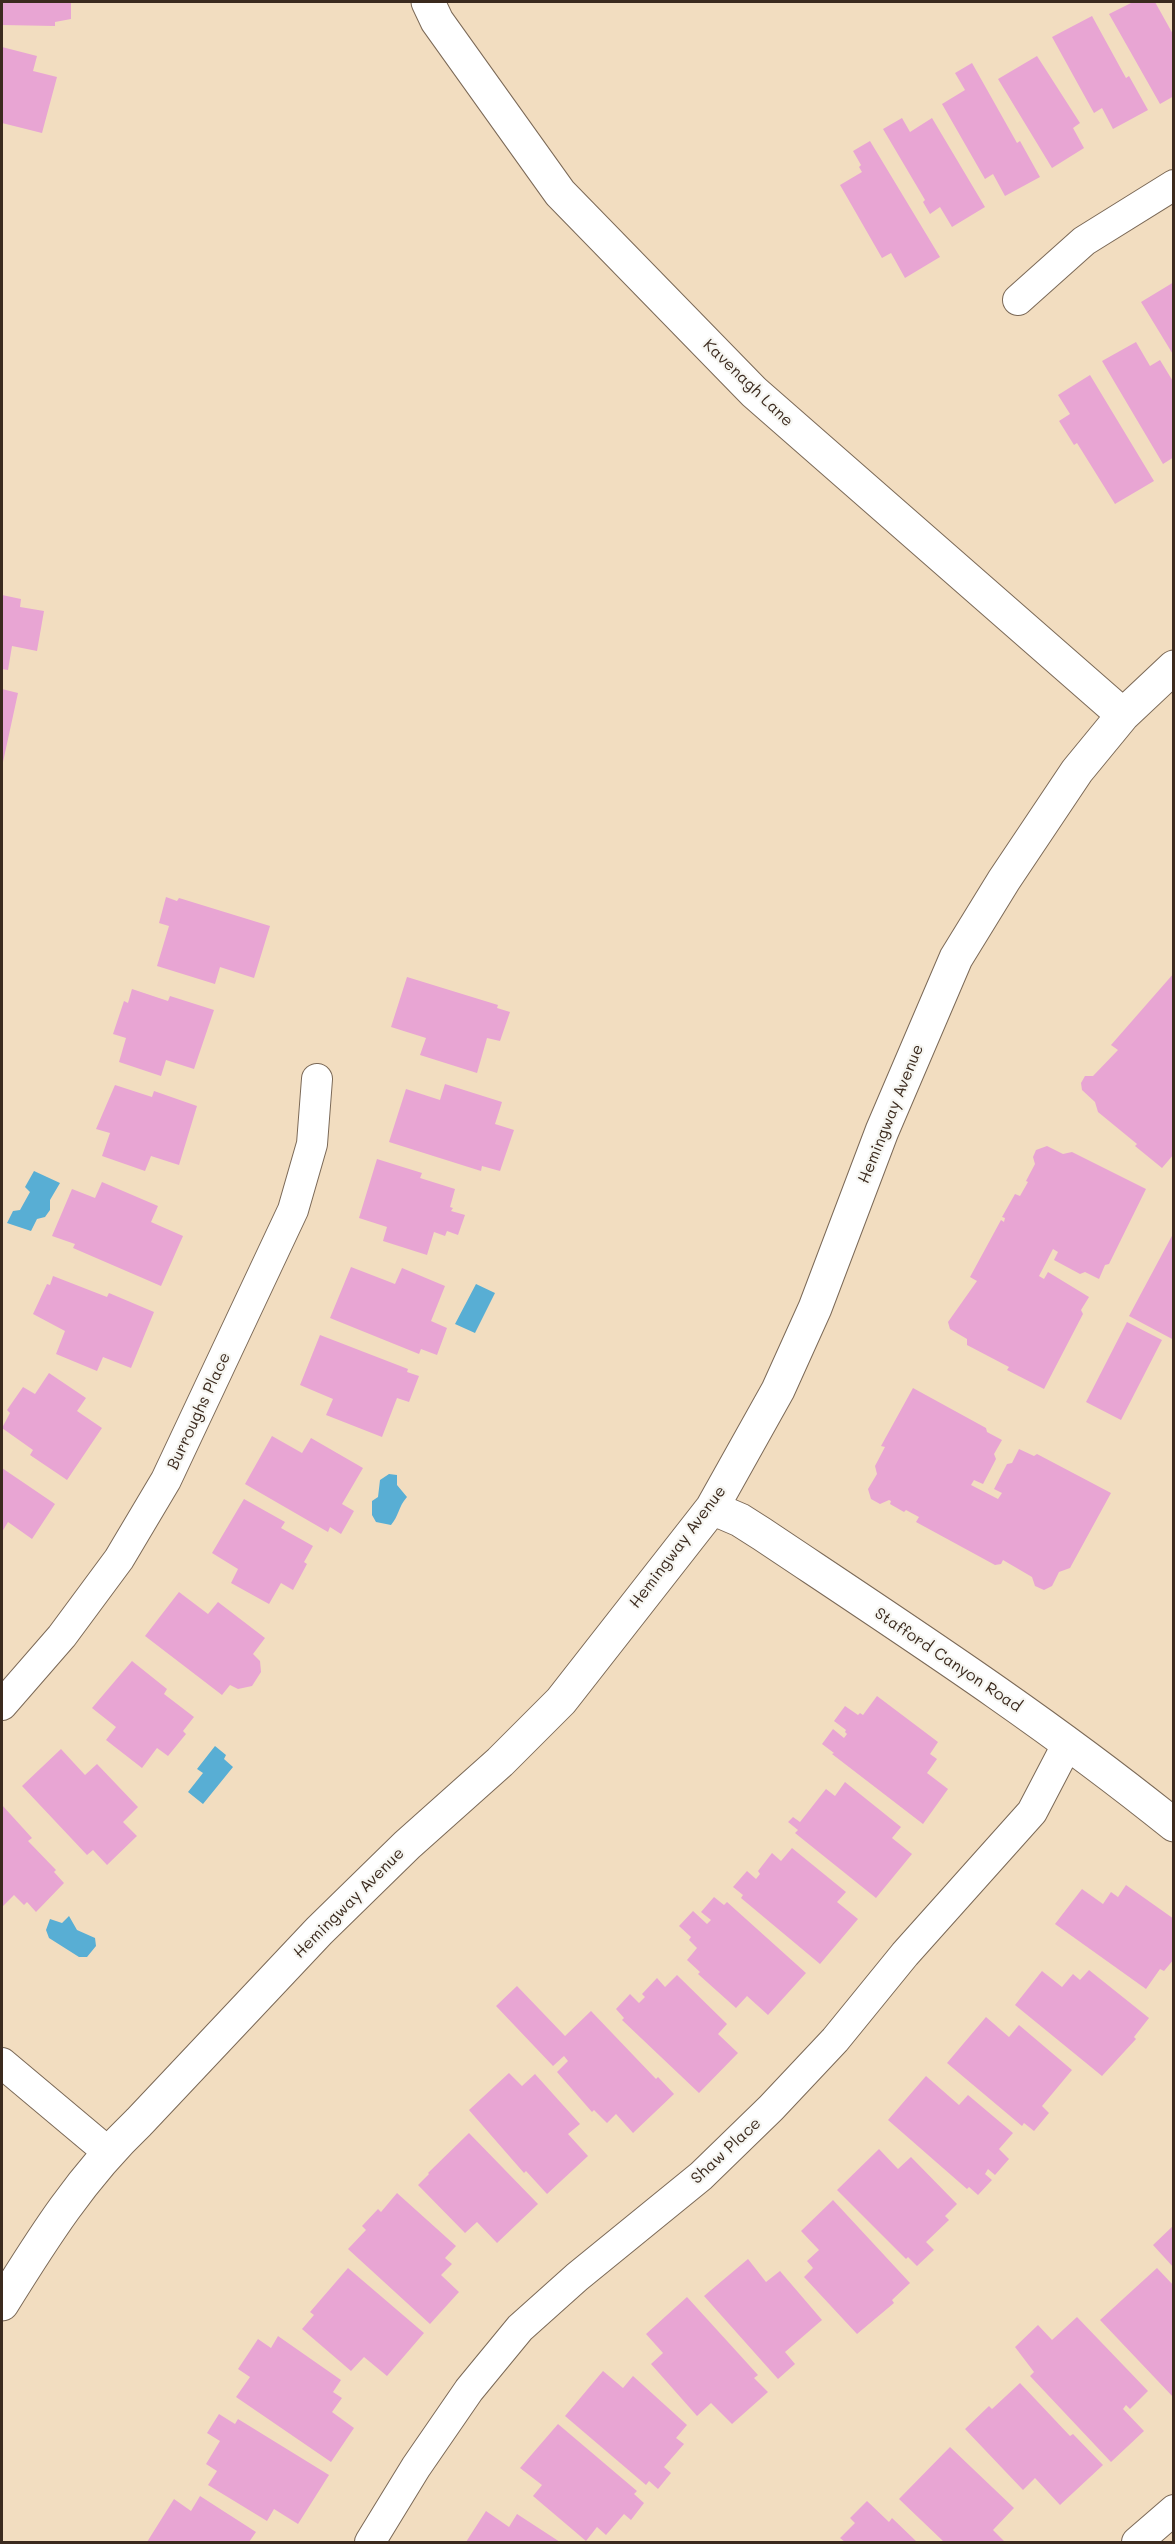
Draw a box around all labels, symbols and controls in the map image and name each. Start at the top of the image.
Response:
street label: Kavenagh Lane [699,335,797,431]
street label: Hemingway Avenue [854,1042,928,1186]
street label: Burroughs Place [163,1349,235,1473]
street label: Hemingway Avenue [626,1482,730,1612]
street label: Stafford Canyon Road [871,1604,1025,1716]
street label: Hemingway Avenue [290,1844,408,1962]
street label: Shaw Place [687,2114,765,2188]

